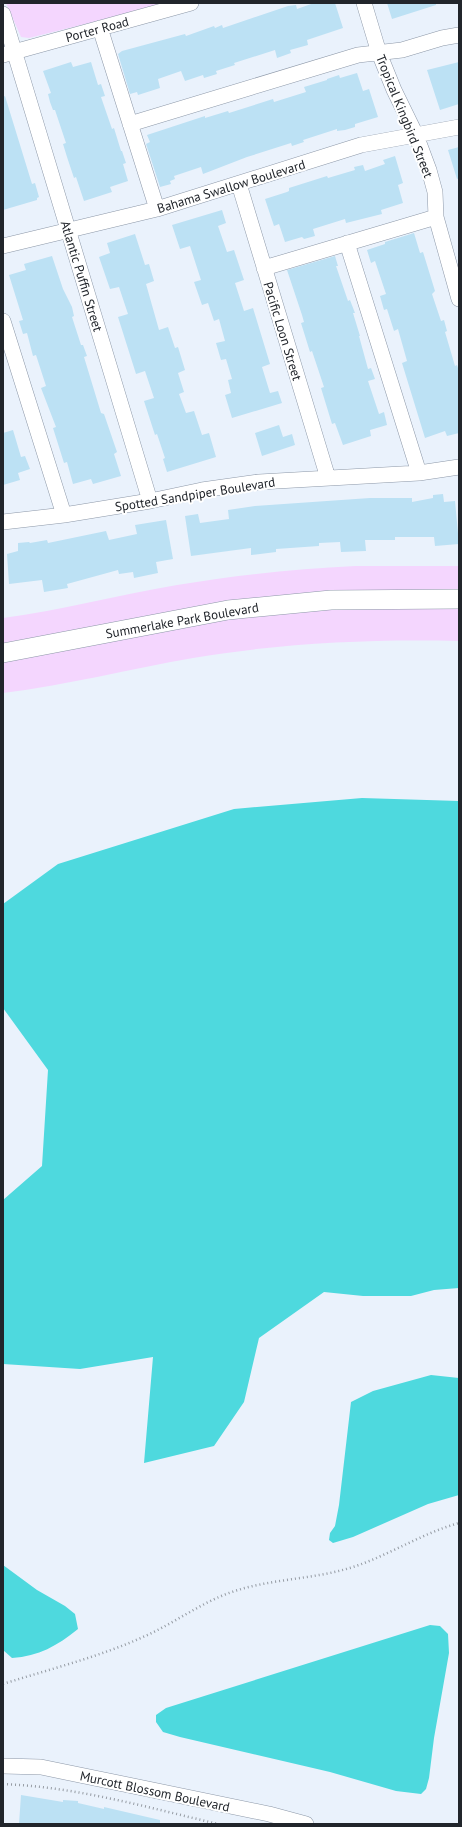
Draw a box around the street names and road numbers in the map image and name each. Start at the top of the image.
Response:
street label: Porter Road [64,13,131,46]
street label: Tropical Kingbird Street [372,52,437,181]
street label: Bahama Swallow Boulevard [155,156,307,217]
street label: Atlantic Puffin Street [57,219,107,334]
street label: Pacific Loon Street [259,280,306,383]
street label: Spotted Sandpiper Boulevard [114,473,276,516]
street label: Summerlake Park Boulevard [104,599,260,642]
street label: Murcott Blossom Boulevard [78,1767,231,1816]

